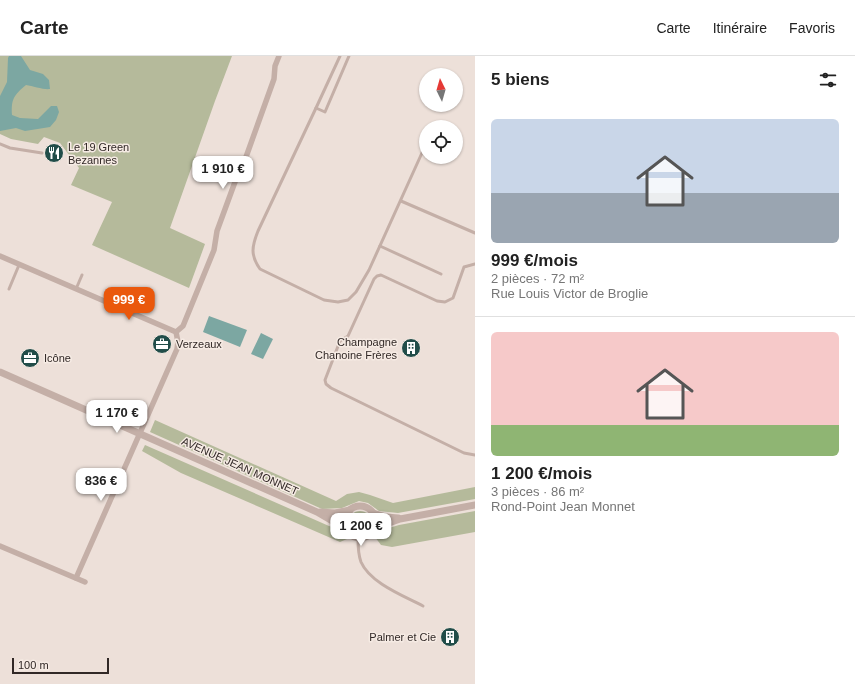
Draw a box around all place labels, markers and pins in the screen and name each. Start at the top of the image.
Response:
place label: Le 19 Green Bezannes [68,141,129,166]
restaurant icon: Le 19 Green Bezannes [43,142,65,164]
pin: 1 910 € [186,156,260,190]
pin: 999 € [101,287,157,321]
office icon: Verzeaux [151,333,173,355]
place label: Champagne Chanoine Frères [315,336,397,361]
building icon: Champagne Chanoine Frères [400,337,422,359]
place label: Verzeaux [176,338,222,350]
office icon: Icône [19,347,41,369]
place label: Icône [44,352,71,364]
pin: 1 170 € [80,400,154,434]
pin: 836 € [73,468,129,502]
pin: 1 200 € [324,513,398,547]
building icon: Palmer et Cie [439,626,461,648]
place label: Palmer et Cie [369,631,436,643]

